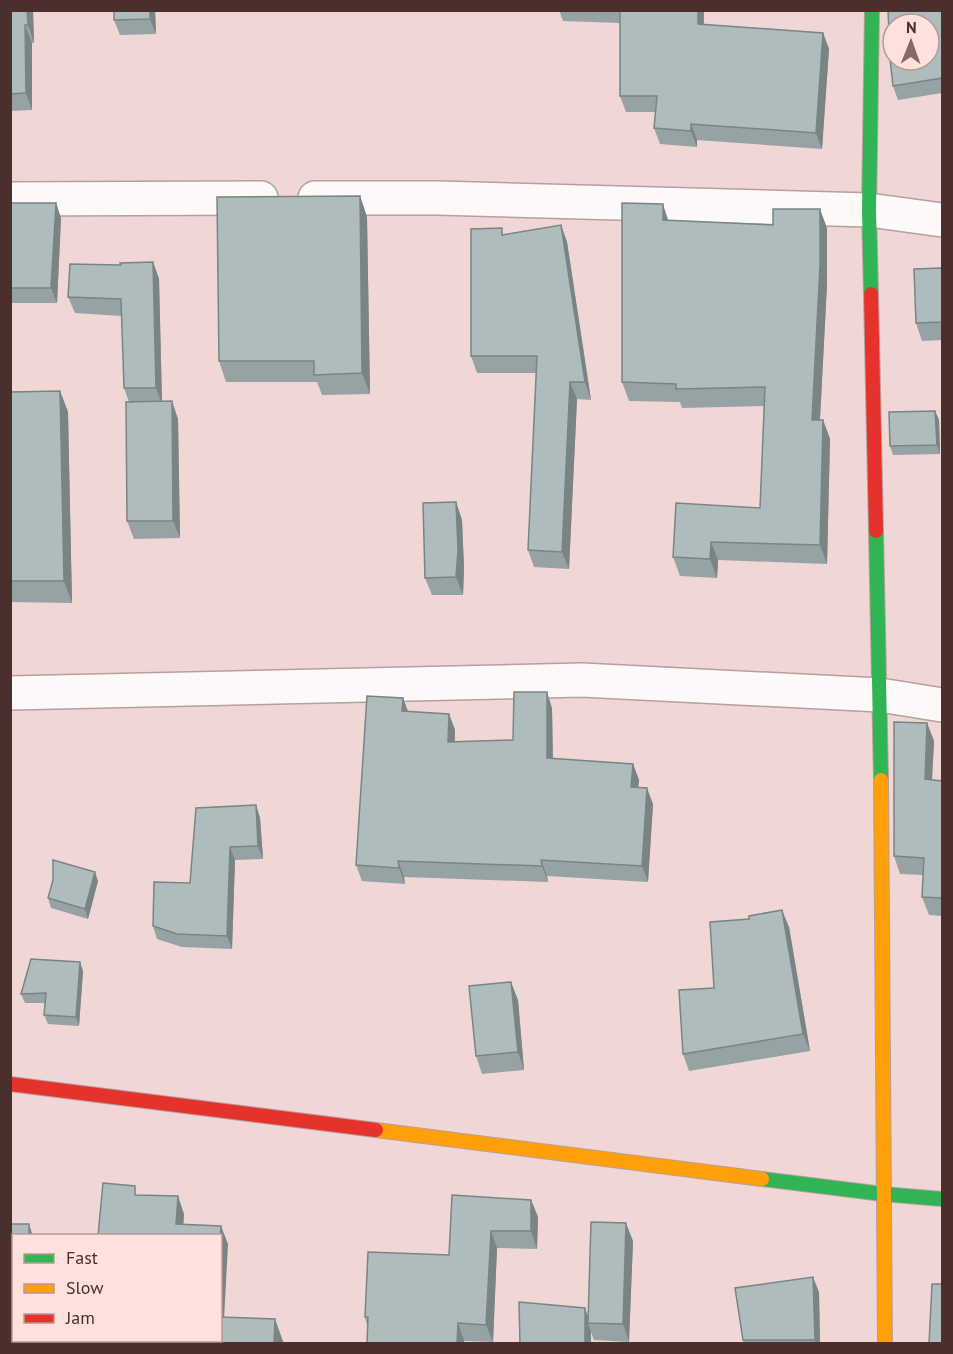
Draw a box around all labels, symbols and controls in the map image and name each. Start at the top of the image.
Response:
north arrow [881,12,941,72]
text: N [906,17,917,37]
legend [12,1234,222,1342]
text: Fast [66,1246,98,1269]
text: Slow [66,1276,104,1299]
text: Jam [65,1306,95,1329]

